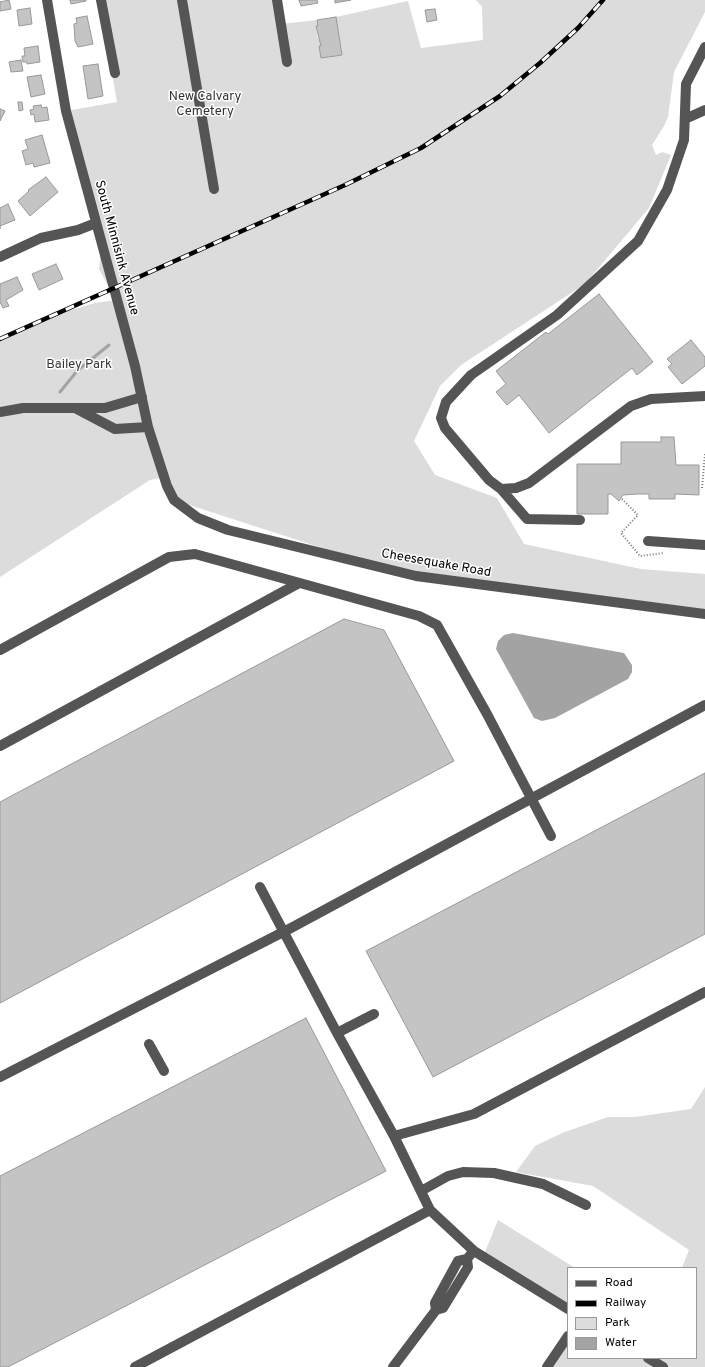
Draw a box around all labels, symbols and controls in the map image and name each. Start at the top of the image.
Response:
park label: New Calvary Cemetery [169,89,241,120]
street label: South Minnisink Avenue [90,179,142,317]
park label: Bailey Park [46,357,112,373]
street label: Cheesequake Road [380,547,492,581]
legend [567,1267,697,1359]
text: Road [605,1275,633,1291]
text: Railway [605,1295,646,1311]
text: Park [605,1315,630,1331]
text: Water [605,1335,637,1351]

